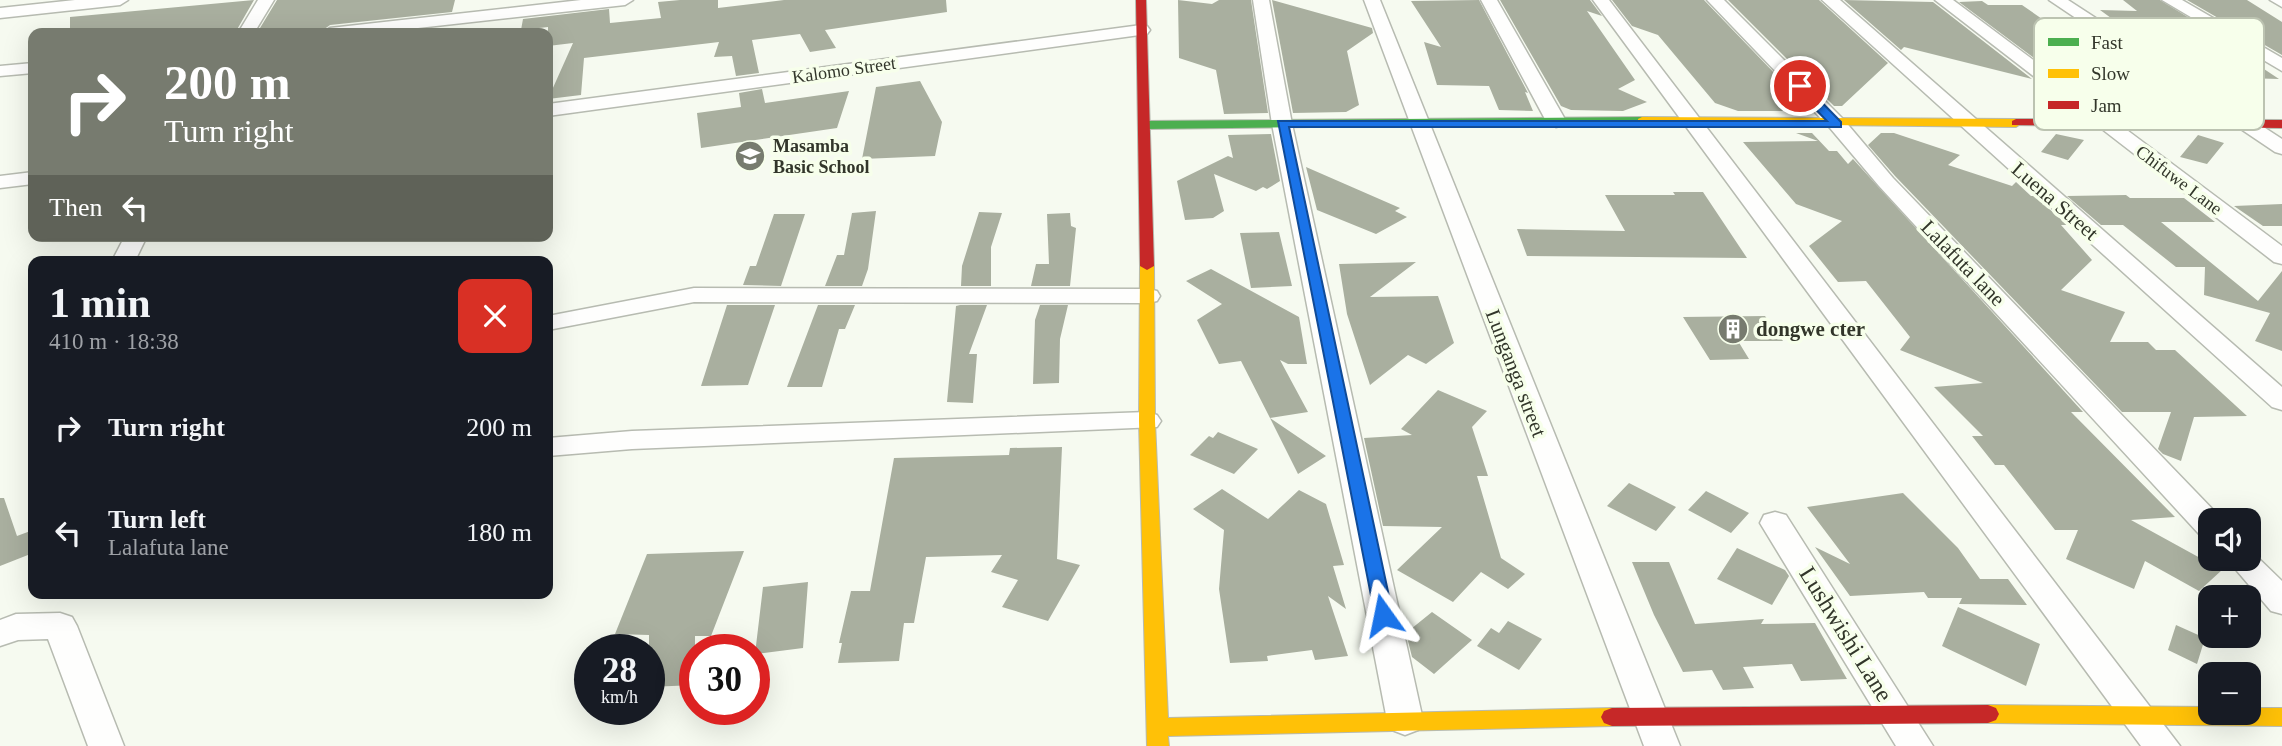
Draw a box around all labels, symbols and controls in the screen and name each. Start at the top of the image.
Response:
legend [2034,18,2264,130]
text: Fast [2091,32,2123,53]
street label: Kalomo Street [791,53,897,87]
text: 200 m [164,55,291,110]
icon: right [49,56,140,147]
pin [1770,56,1830,116]
text: Slow [2091,63,2130,84]
icon: arrive [1781,67,1819,105]
text: Jam [2091,95,2122,116]
text: Turn right [164,113,294,149]
place label: Masamba Basic School [773,136,870,177]
school or university icon: Masamba Basic School [733,139,767,173]
street label: Chifuwe Lane [2132,141,2226,219]
street label: Luena Street [2007,157,2103,245]
icon: left [116,189,154,227]
text: Then [49,193,102,222]
street label: Lalafuta lane [1916,215,2010,311]
button: close [458,279,532,353]
text: 1 min [49,280,151,326]
street label: Lunganga street [1481,306,1551,440]
building icon: dongwe cter [1716,312,1750,346]
place label: dongwe cter [1756,317,1865,341]
text: 410 m · 18:38 [49,329,179,354]
icon: right [49,409,87,447]
text: Turn right [108,413,225,442]
text: 200 m [466,413,532,442]
text: Turn left [108,505,206,534]
map controls [2198,508,2261,725]
button: sound [2198,508,2261,571]
icon: left [49,514,87,552]
text: 180 m [466,518,532,547]
text: Lalafuta lane [108,535,229,560]
street label: Lushwishi Lane [1794,562,1898,706]
position arrow [1346,578,1420,652]
button: + [2198,585,2261,648]
speed limit sign: 30 [679,634,770,725]
text: 28 [602,651,637,690]
button: − [2198,662,2261,725]
text: km/h [601,687,638,707]

